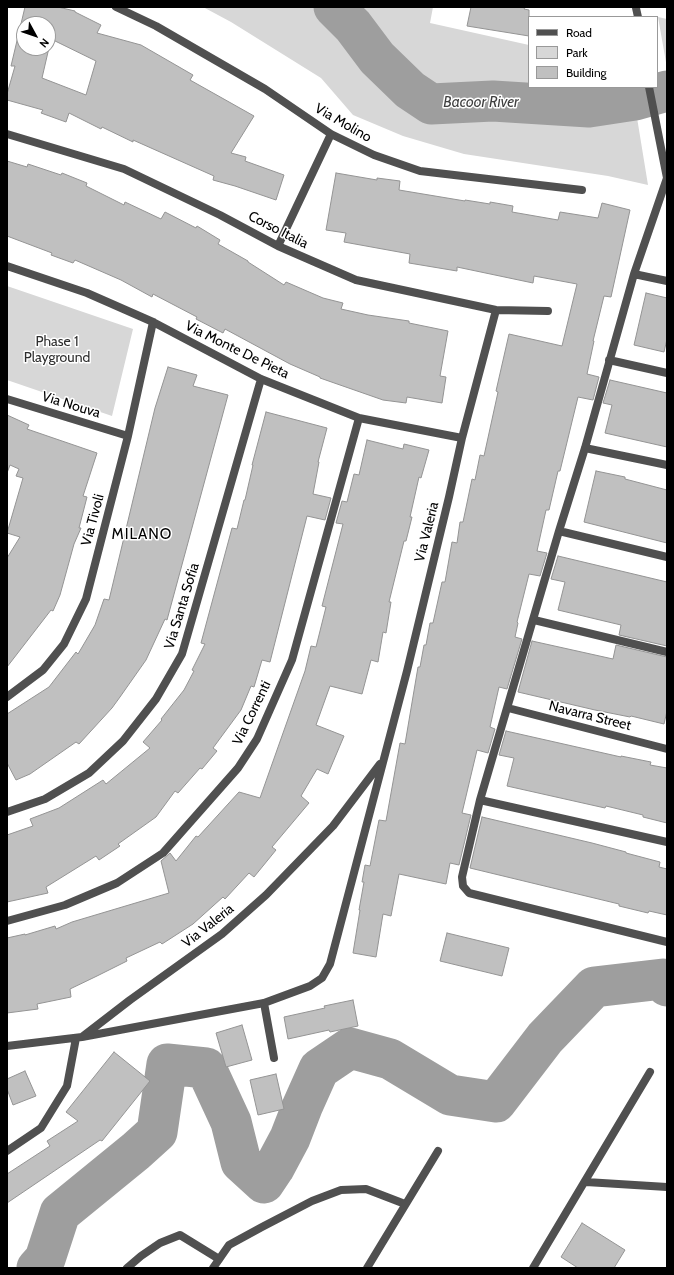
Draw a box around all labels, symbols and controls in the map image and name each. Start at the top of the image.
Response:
north arrow [16,16,56,56]
legend [528,16,658,88]
text: Road [566,25,592,40]
text: N [37,36,52,51]
text: Park [566,45,588,60]
text: Building [566,65,607,80]
water label: Bacoor River [443,94,519,112]
street label: Via Molino [312,100,374,146]
street label: Corso Italia [245,208,311,252]
street label: Via Monte De Pieta [182,318,292,382]
park label: Phase 1 Playground [24,334,90,366]
street label: Via Nouva [40,388,102,422]
street label: Via Tivoli [78,492,108,548]
street label: Via Valeria [411,500,443,564]
district label: MILANO [112,526,172,544]
street label: Via Santa Sofia [161,561,203,651]
street label: Via Correnti [229,678,275,748]
street label: Navarra Street [547,698,633,734]
street label: Via Valeria [179,901,237,951]

